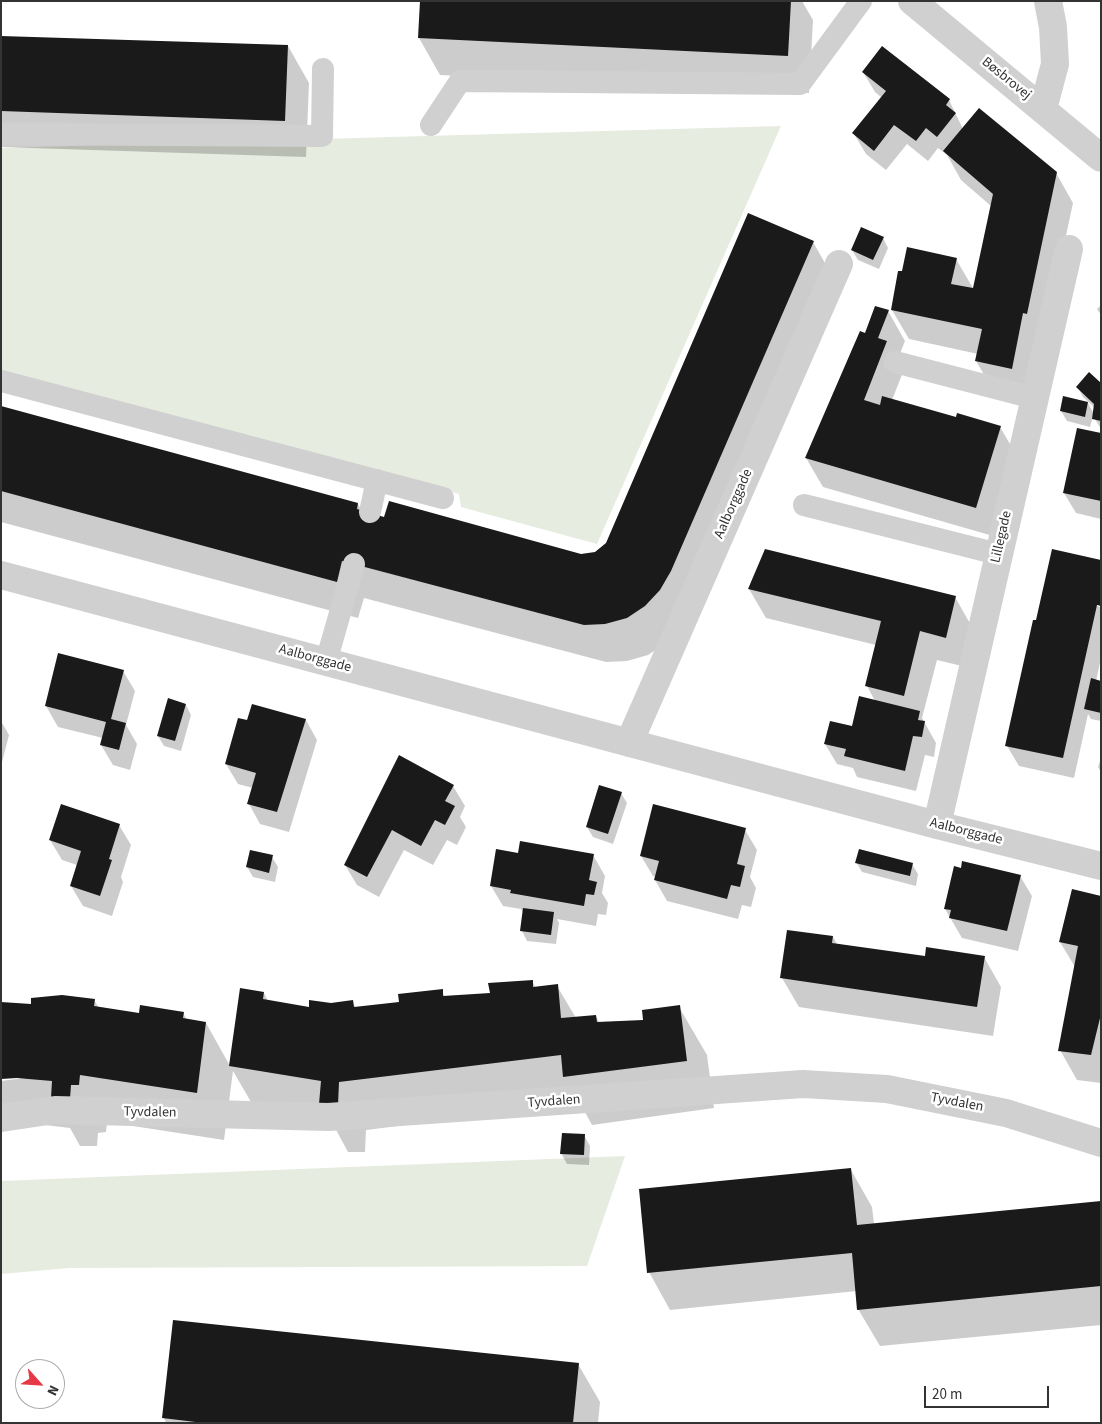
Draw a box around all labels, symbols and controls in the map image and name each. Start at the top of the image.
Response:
street label: Bøsbrovej [978,54,1034,104]
street label: Aalborggade [711,467,757,541]
street label: Lillegade [988,509,1016,565]
street label: Aalborggade [277,641,353,677]
street label: Aalborggade [928,815,1004,849]
street label: Tyvdalen [929,1090,985,1116]
street label: Tyvdalen [527,1092,581,1112]
street label: Tyvdalen [123,1104,177,1122]
north arrow [15,1359,65,1409]
scale bar [927,1376,1052,1408]
text: N [42,1382,64,1399]
text: 20 m [932,1384,962,1405]

